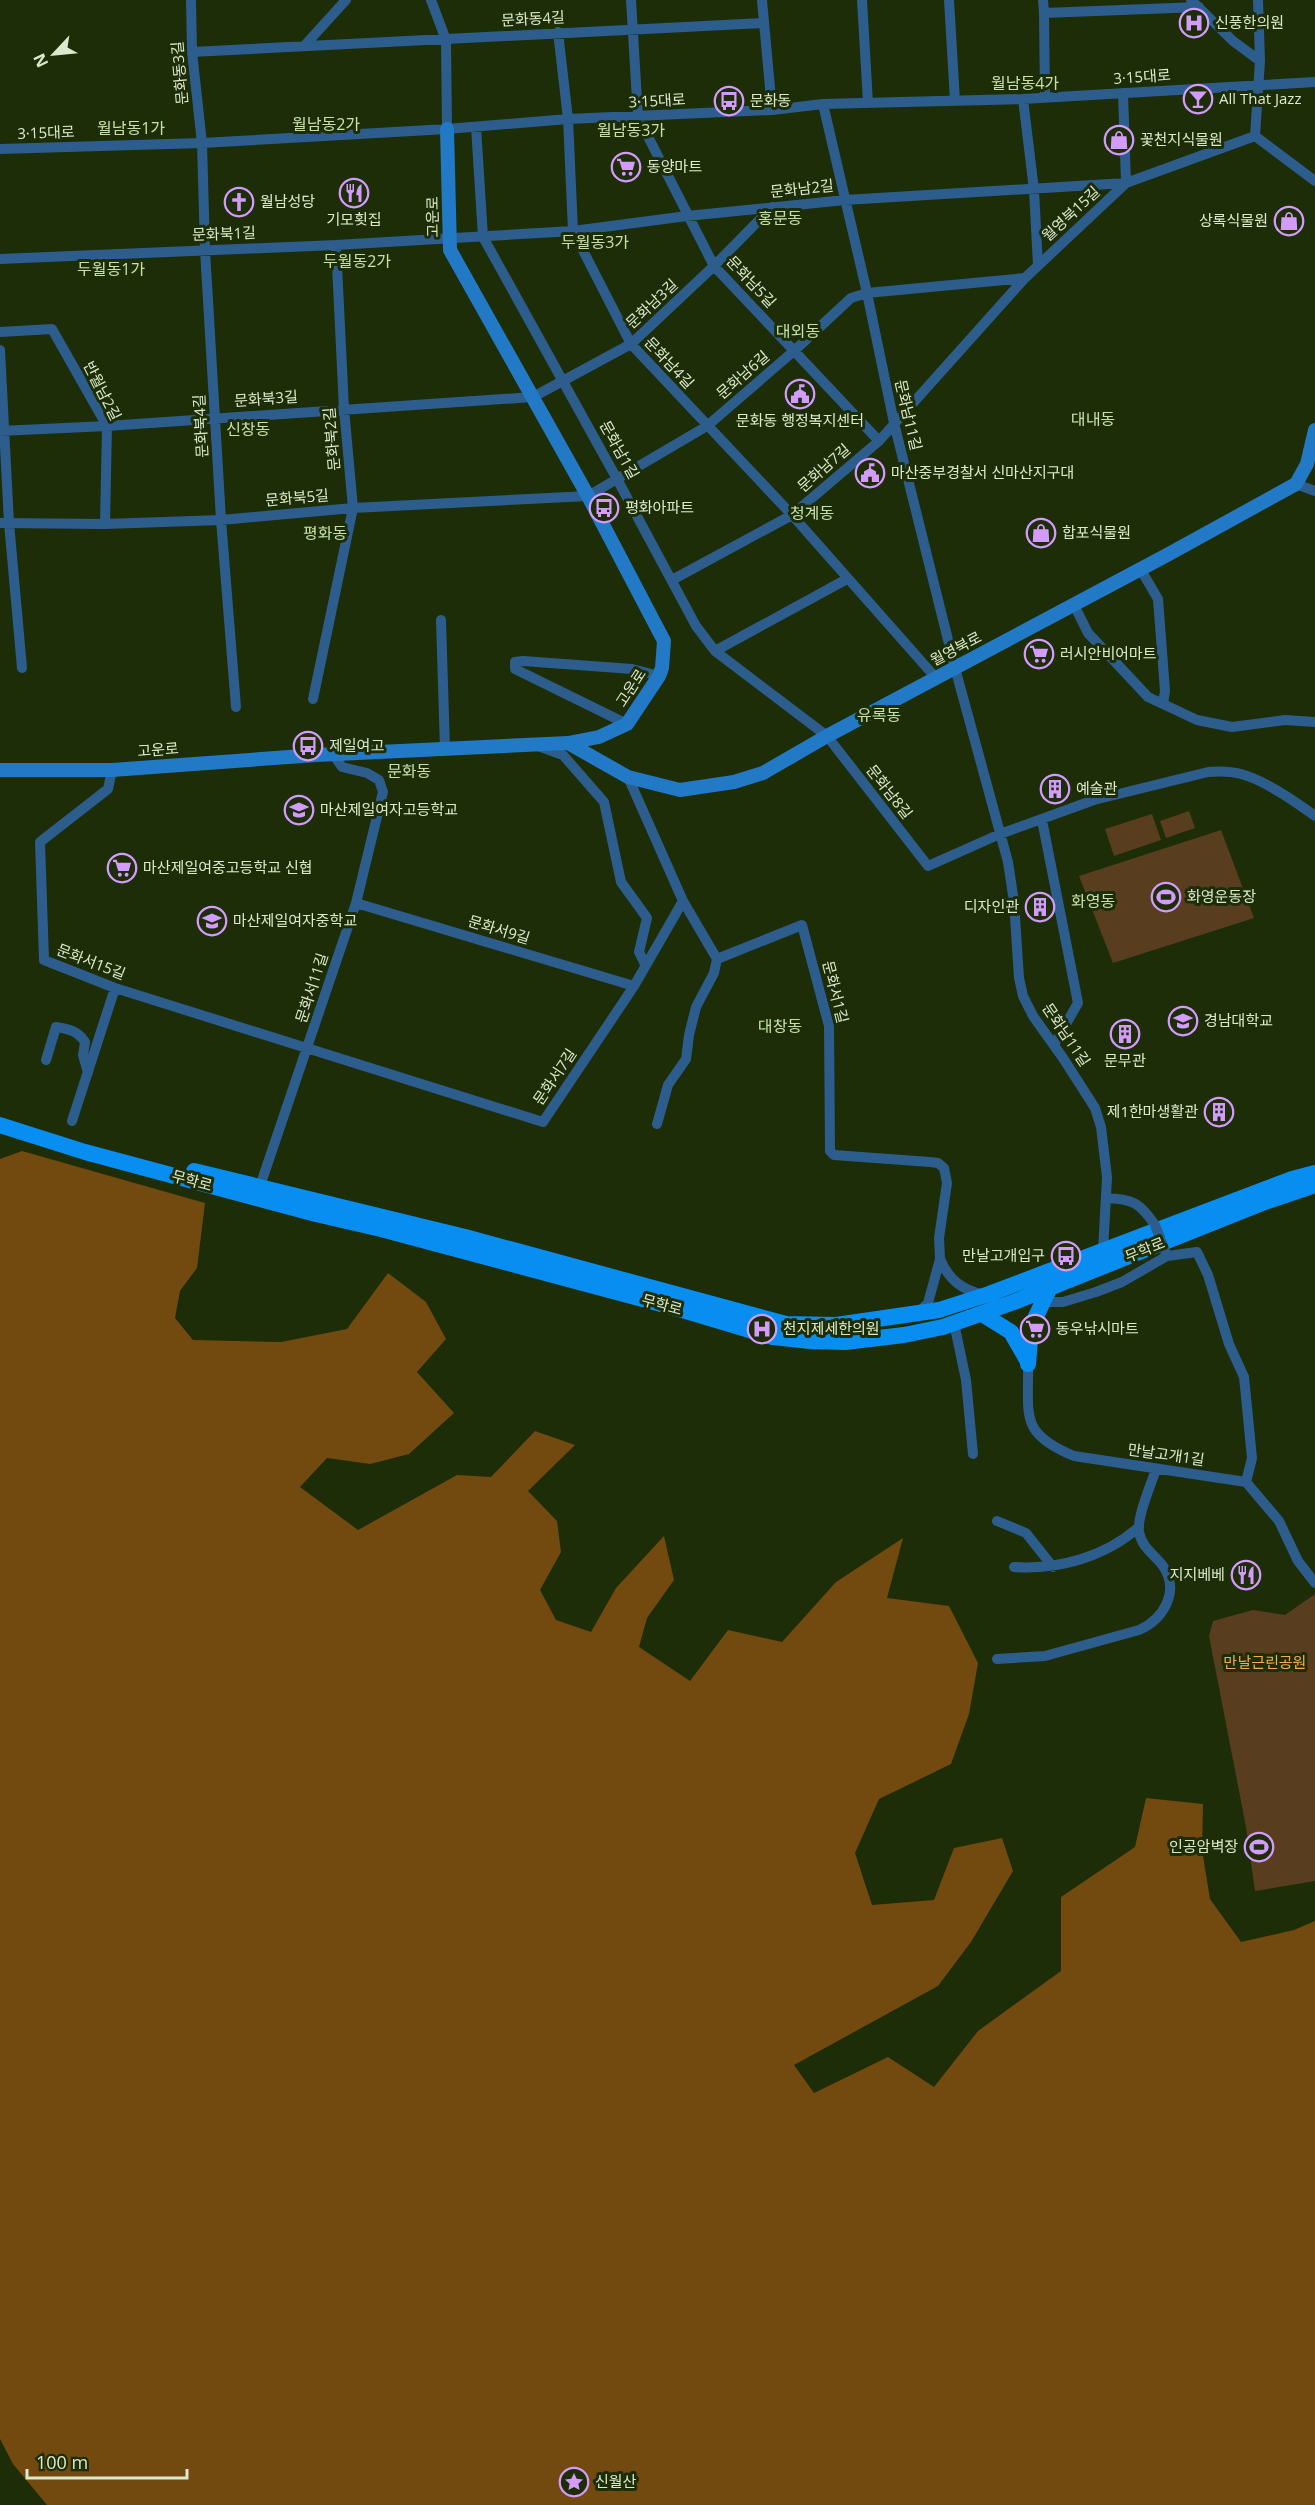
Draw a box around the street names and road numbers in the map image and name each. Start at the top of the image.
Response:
street label: 문화동4길 [501,6,565,30]
street label: 문화동3길 [166,40,192,106]
street label: 3·15대로 [1113,64,1171,88]
street label: 3·15대로 [628,89,686,111]
street label: 3·15대로 [17,121,75,143]
street label: 문화남2길 [769,175,835,201]
street label: 월영북15길 [1037,181,1104,245]
street label: 고운로 [422,196,442,238]
street label: 문화북1길 [192,222,256,244]
street label: 문화남5길 [723,251,781,311]
street label: 문화남3길 [621,274,681,332]
street label: 문화남4길 [641,332,699,392]
street label: 문화남6길 [712,346,773,403]
street label: 반월남2길 [80,358,126,424]
street label: 문화남11길 [891,377,927,452]
street label: 문화북3길 [233,386,298,410]
street label: 문화북4길 [188,394,212,458]
street label: 문화북2길 [318,406,344,472]
street label: 문화남1길 [596,417,644,482]
street label: 문화남7길 [793,439,854,496]
street label: 문화북5길 [264,484,330,510]
street label: 월영북로 [926,626,985,670]
street label: 고운로 [610,665,650,710]
street label: 고운로 [137,738,179,760]
street label: 문화남8길 [862,760,917,823]
street label: 문화서9길 [466,910,533,948]
street label: 문화서15길 [54,939,129,983]
street label: 문화서11길 [290,950,332,1025]
street label: 문화서1길 [819,958,853,1025]
street label: 문화남11길 [1038,999,1095,1070]
street label: 문화서7길 [528,1044,580,1108]
street label: 무학로 [170,1165,215,1195]
street label: 무학로 [1122,1232,1168,1266]
street label: 무학로 [640,1289,685,1319]
street label: 만날고개1길 [1126,1439,1206,1469]

